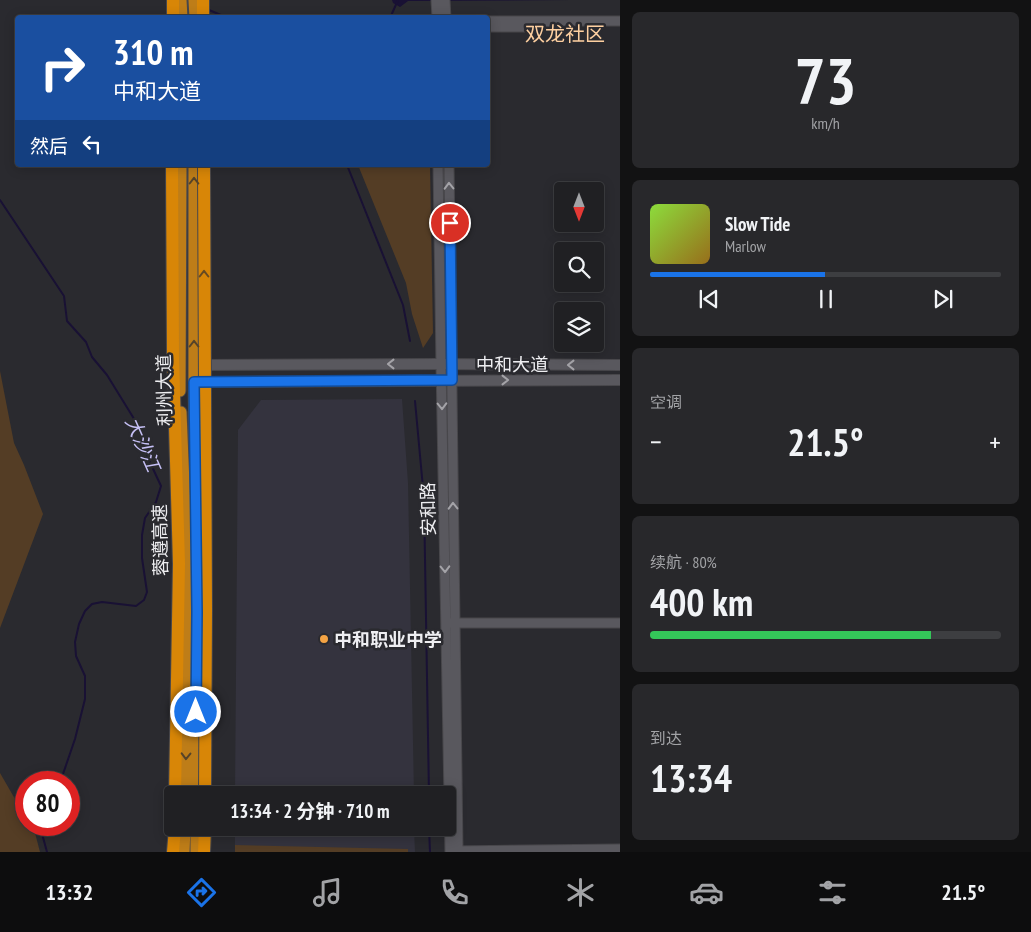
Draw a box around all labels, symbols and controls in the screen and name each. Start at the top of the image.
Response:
district label: 双龙社区 [525,21,605,47]
text: 310 m [113,29,194,75]
icon: right [30,35,95,100]
text: 73 [794,38,857,122]
text: 中和大道 [113,77,201,105]
text: km/h [811,113,840,133]
icon: left [78,130,106,158]
text: 然后 [30,134,68,158]
one-way arrow [189,177,199,185]
one-way arrow [444,182,454,190]
north arrow [554,182,604,232]
map controls [554,182,604,352]
pin [429,202,471,244]
icon: arrive [436,209,464,237]
text: Slow Tide [725,212,790,236]
text: Marlow [725,236,766,256]
button: search [554,242,604,292]
one-way arrow [199,270,209,278]
icon: previous [695,285,723,313]
icon: pause [812,285,840,313]
icon: next [929,285,957,313]
button: layers [554,302,604,352]
one-way arrow [189,340,199,348]
street label: 中和大道 [476,353,548,376]
street label: 利州大道 [152,354,176,426]
one-way arrow [387,359,394,369]
one-way arrow [567,360,574,370]
one-way arrow [501,375,509,386]
text: 空调 [650,392,682,412]
one-way arrow [436,402,447,410]
water label: 大沙江 [120,413,166,477]
text: 21.5° [787,417,864,466]
text: − [650,423,662,460]
text: + [989,423,1001,460]
street label: 安和路 [416,482,440,536]
one-way arrow [448,502,458,510]
street label: 蓉遵高速 [148,504,172,576]
text: 续航 · 80% [650,552,717,572]
one-way arrow [440,565,451,573]
text: 400 km [650,577,753,626]
place label: 中和职业中学 [334,628,442,651]
marker: 中和职业中学 [318,633,330,645]
position arrow [169,685,221,737]
text: 到达 [650,728,682,748]
one-way arrow [181,752,191,760]
text: 13:34 [650,753,732,802]
speed limit sign: 80 [15,771,80,836]
text: 13:34 · 2 分钟 · 710 m [230,799,390,823]
icon: directions [184,875,219,910]
icon: music [310,875,345,910]
icon: phone [437,875,472,910]
icon: climate [563,875,598,910]
icon: car [689,875,724,910]
icon: filters [815,875,850,910]
text: 13:32 [46,878,93,906]
text: 21.5° [941,878,985,906]

